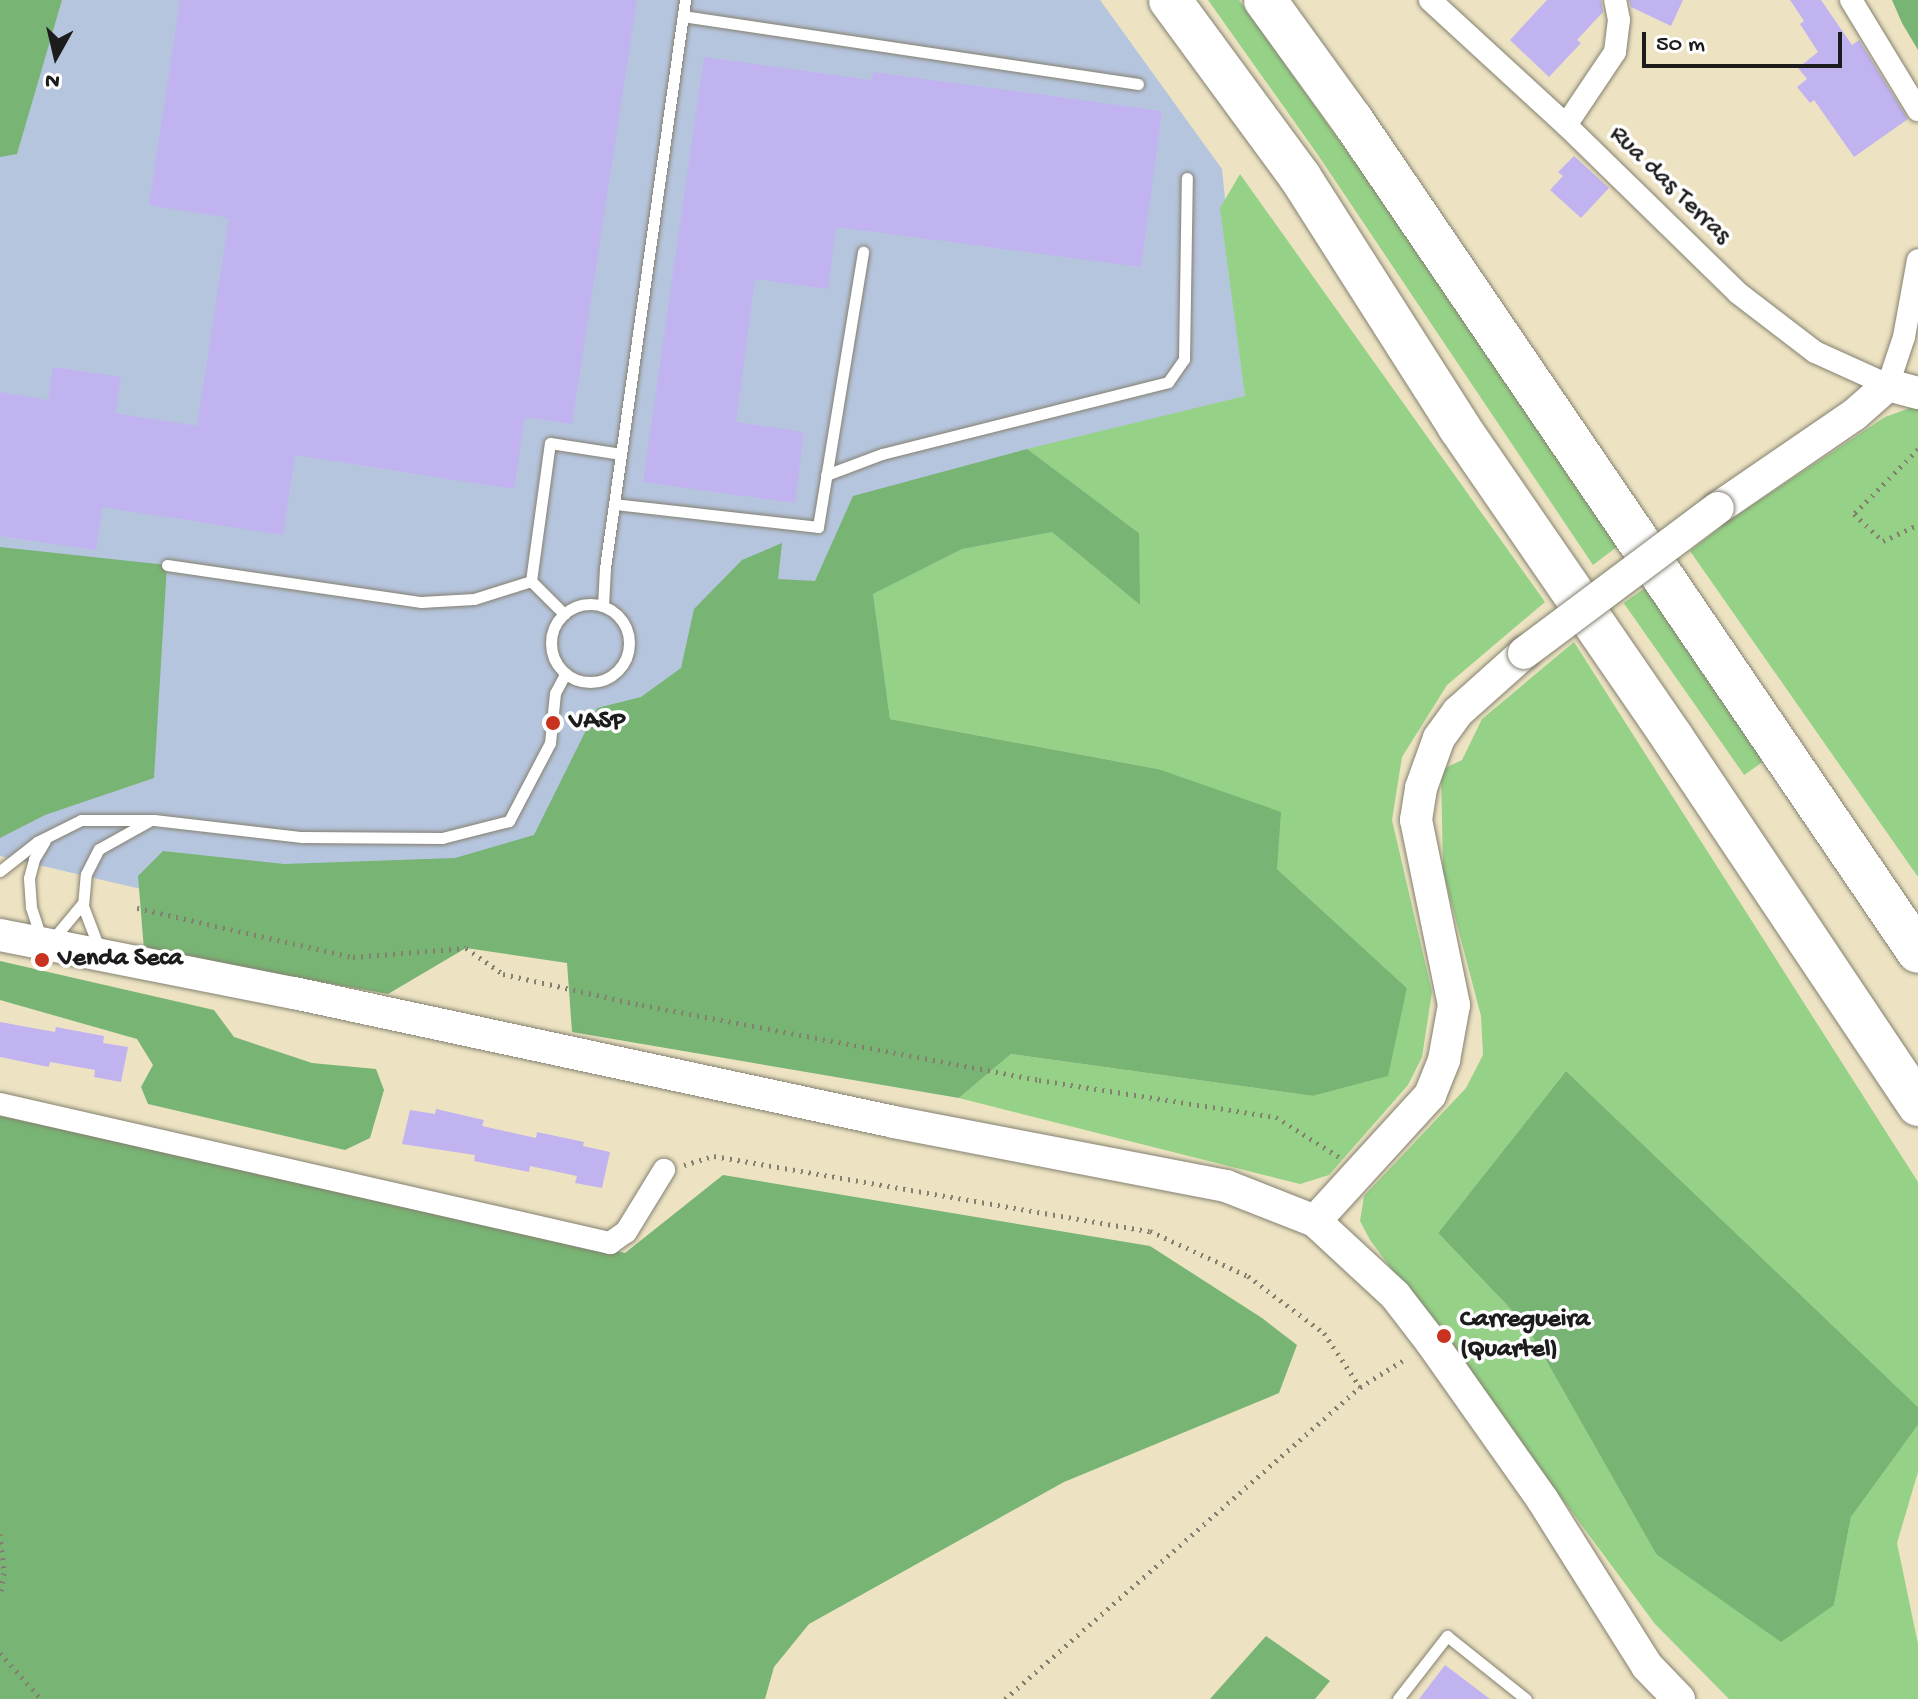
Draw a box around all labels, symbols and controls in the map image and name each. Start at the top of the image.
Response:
north arrow [16,16,96,96]
scale bar [1646,16,1846,66]
text: 50 m [1656,31,1705,60]
text: N [44,66,62,94]
street label: Rua das Terras [1601,120,1737,252]
place label: VASP [569,707,625,739]
marker: VASP [544,714,562,732]
place label: Venda Seca [58,944,183,976]
marker: Venda Seca [33,951,51,969]
place label: Carregueira (Quartel) [1460,1305,1590,1366]
marker: Carregueira (Quartel) [1435,1327,1453,1345]

